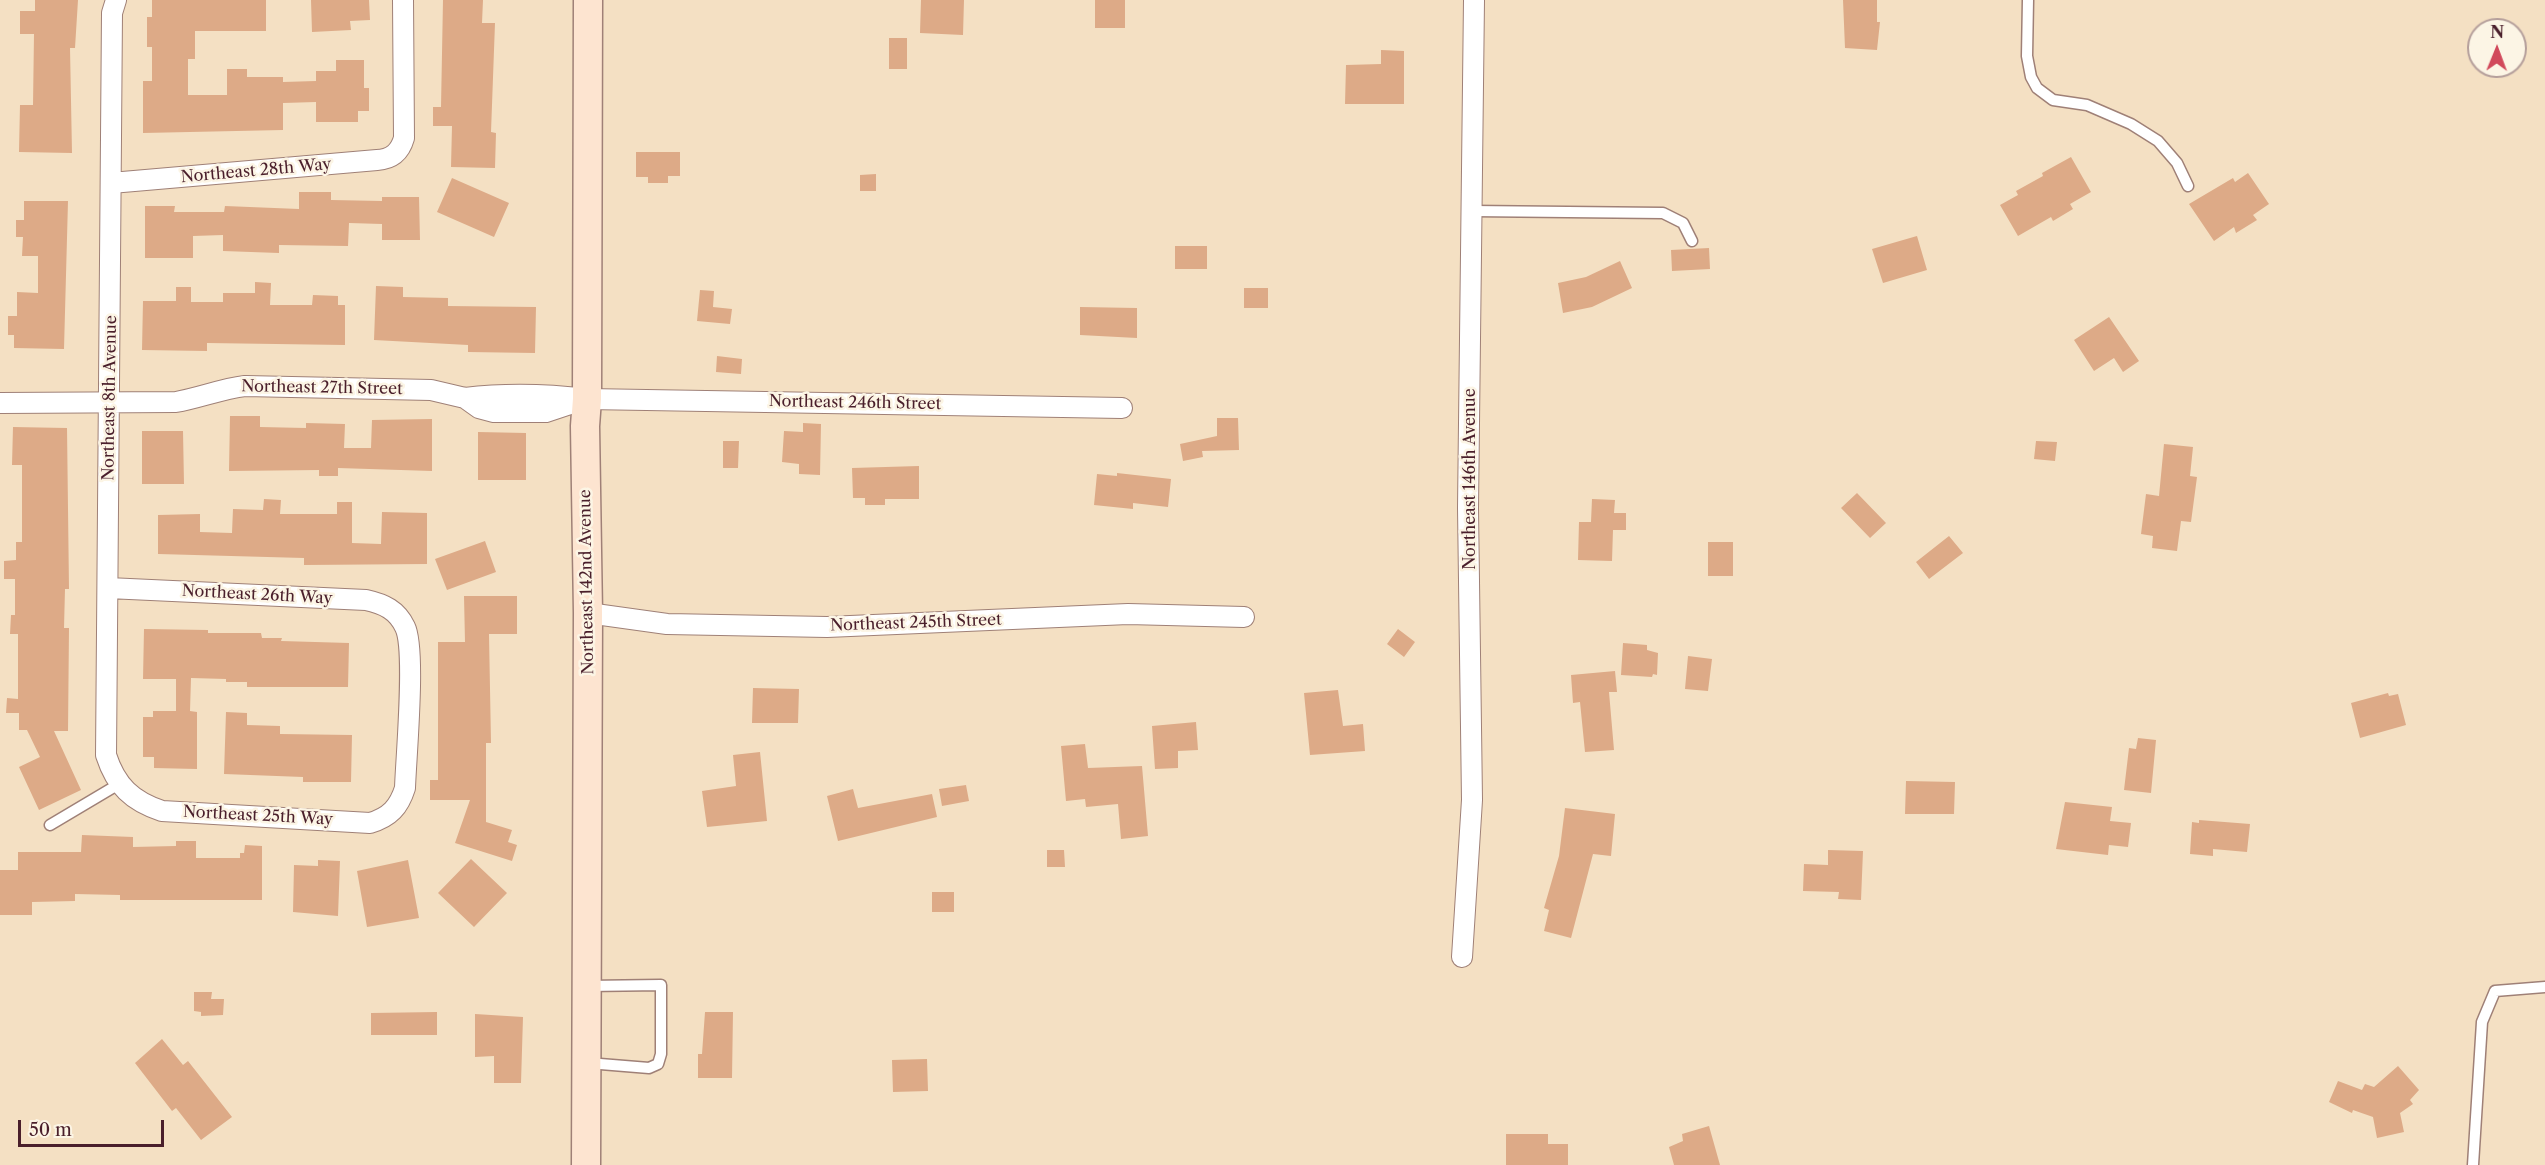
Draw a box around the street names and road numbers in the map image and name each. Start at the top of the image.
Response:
street label: Northeast 28th Way [180,155,332,187]
street label: Northeast 8th Avenue [99,315,121,481]
street label: Northeast 27th Street [241,377,403,399]
street label: Northeast 146th Avenue [1460,388,1480,570]
street label: Northeast 246th Street [769,392,941,414]
street label: Northeast 142nd Avenue [576,489,598,675]
street label: Northeast 26th Way [181,581,333,609]
street label: Northeast 245th Street [830,610,1002,636]
street label: Northeast 25th Way [183,802,333,830]

